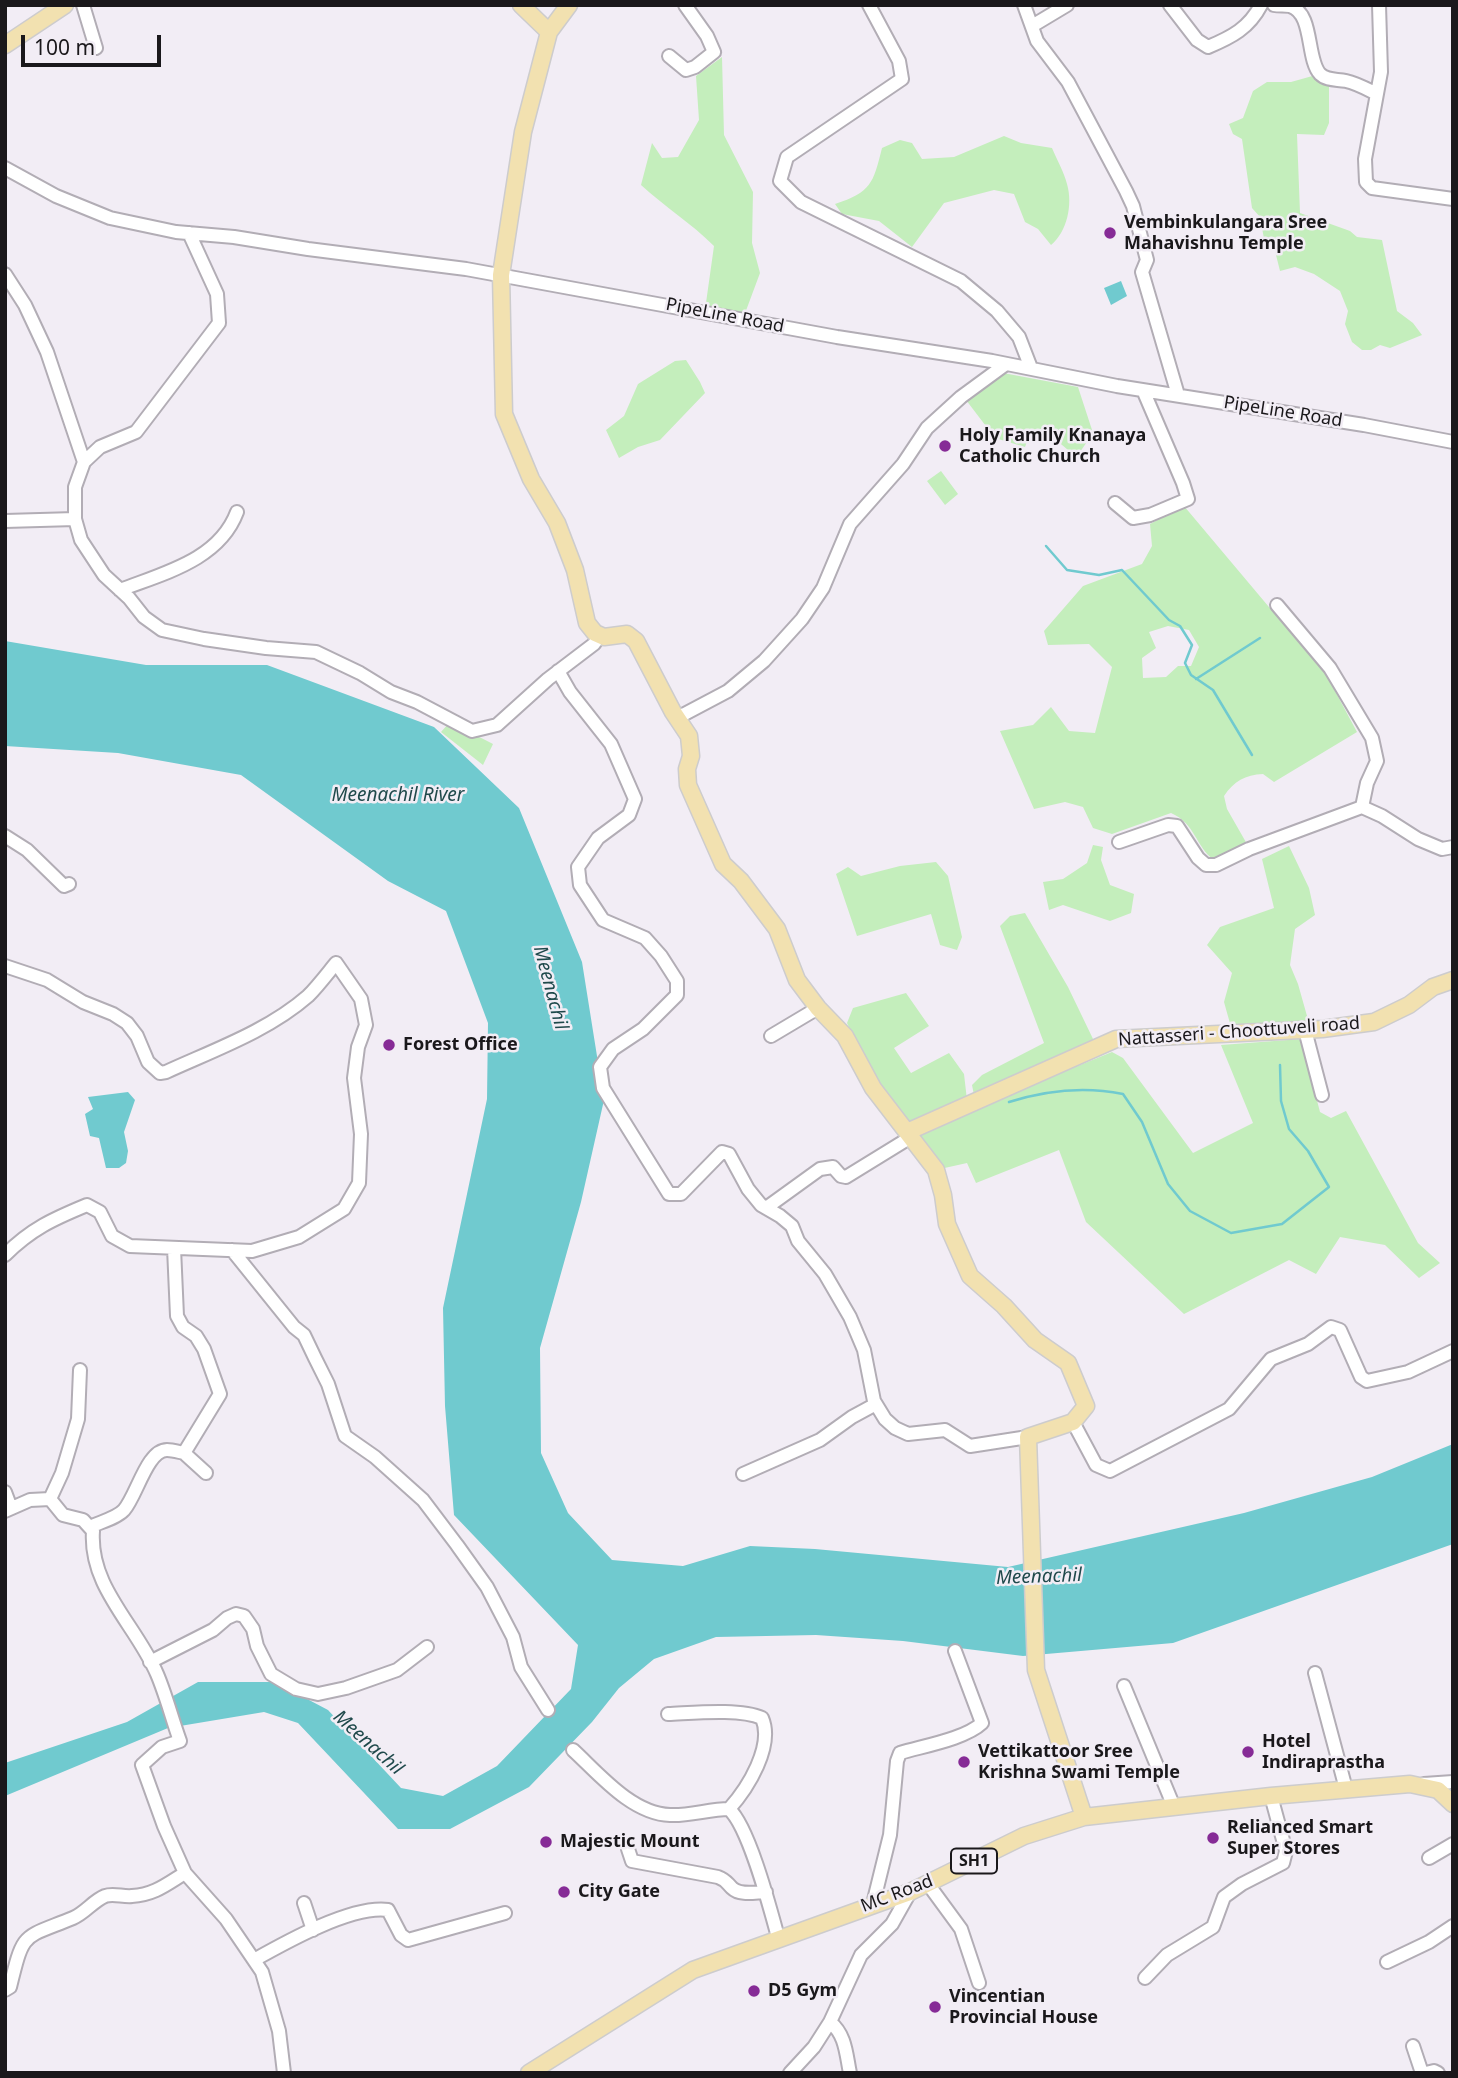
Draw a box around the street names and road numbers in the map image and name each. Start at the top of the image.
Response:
street label: PipeLine Road [664,294,786,338]
street label: PipeLine Road [1222,392,1344,432]
street label: Nattasseri - Choottuveli road [1117,1013,1361,1051]
road number: SH1 [951,1848,997,1873]
street label: MC Road [858,1870,936,1918]

